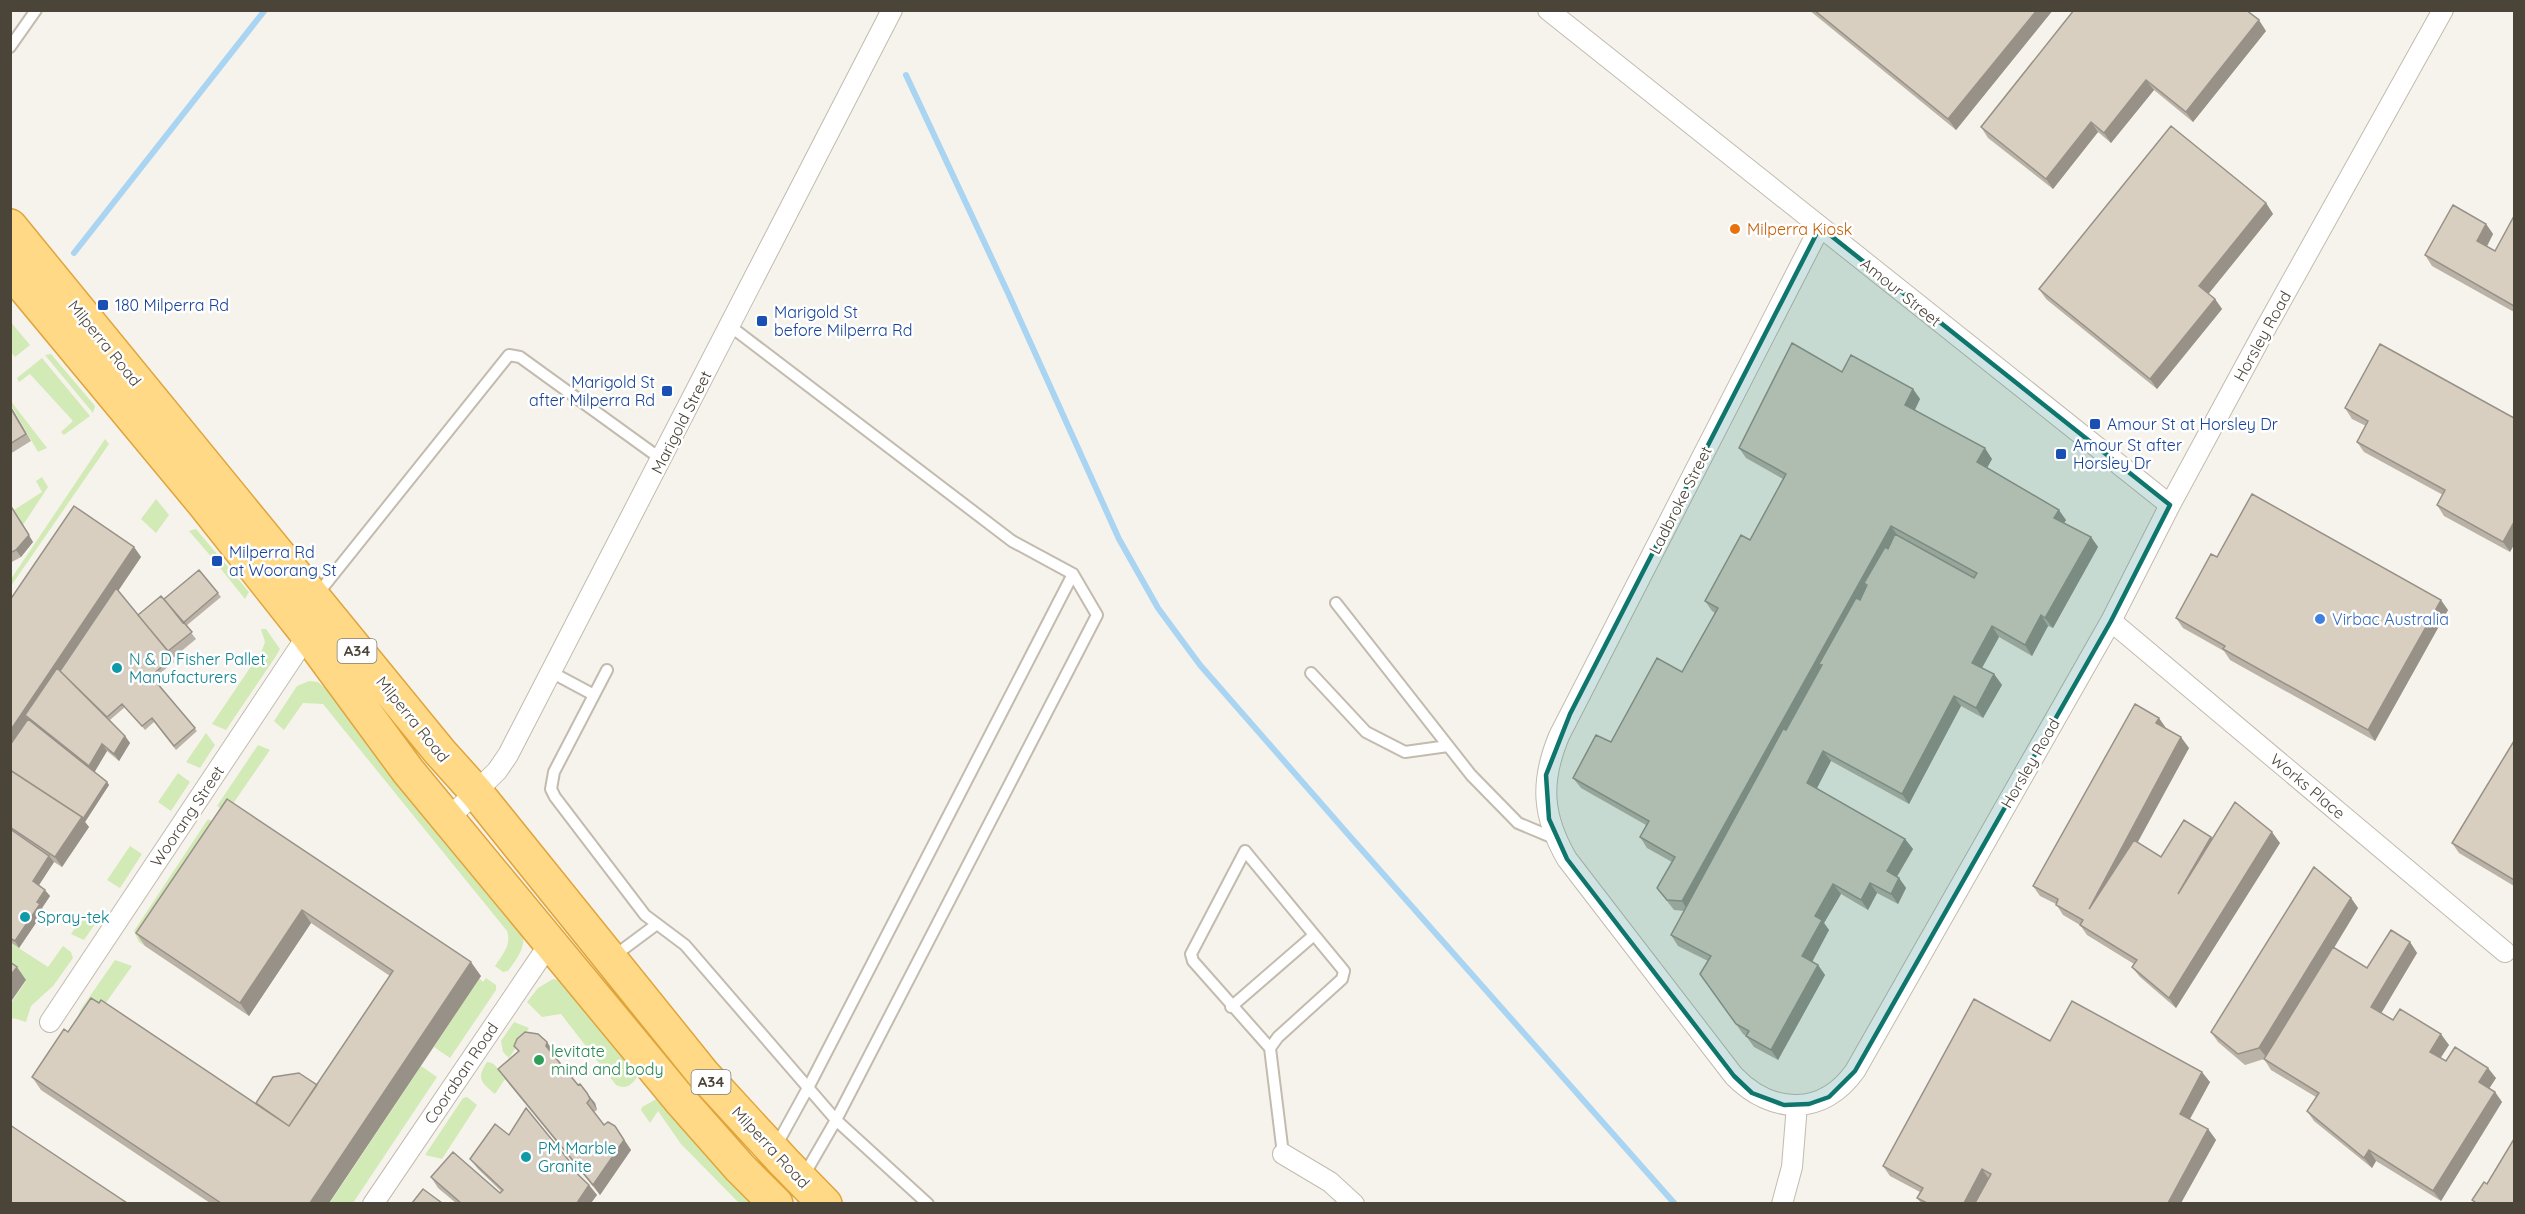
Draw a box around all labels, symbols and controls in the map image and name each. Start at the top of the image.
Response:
place label: Milperra Kiosk [1747,219,1852,239]
marker: Milperra Kiosk [1728,222,1742,236]
street label: Amour Street [1857,253,1945,331]
street label: Horsley Road [2229,287,2295,385]
place label: 180 Milperra Rd [115,295,229,315]
street label: Milperra Road [64,296,146,390]
marker: 180 Milperra Rd [96,298,110,312]
place label: Marigold St before Milperra Rd [774,302,912,340]
marker: Marigold St before Milperra Rd [755,314,769,328]
street label: Marigold Street [646,367,716,477]
place label: Marigold St after Milperra Rd [529,372,655,410]
marker: Marigold St after Milperra Rd [660,384,674,398]
place label: Amour St at Horsley Dr [2107,414,2278,434]
marker: Amour St at Horsley Dr [2088,417,2102,431]
place label: Amour St after Horsley Dr [2073,435,2182,473]
street label: Ladbroke Street [1644,443,1716,557]
marker: Amour St after Horsley Dr [2054,447,2068,461]
place label: Milperra Rd at Woorang St [229,542,337,580]
marker: Milperra Rd at Woorang St [210,554,224,568]
place label: Virbac Australia [2332,609,2449,629]
marker: Virbac Australia [2313,612,2327,626]
road number: A34 [338,639,376,663]
place label: N & D Fisher Pallet Manufacturers [129,649,266,687]
marker: N & D Fisher Pallet Manufacturers [110,661,124,675]
street label: Milperra Road [372,672,454,766]
street label: Horsley Road [1996,714,2064,812]
street label: Works Place [2266,749,2350,823]
street label: Woorang Street [146,762,228,870]
place label: Spray-tek [37,907,110,927]
marker: Spray-tek [18,910,32,924]
street label: Cooraban Road [420,1018,502,1128]
place label: levitate mind and body [551,1041,663,1079]
marker: levitate mind and body [532,1053,546,1067]
road number: A34 [692,1070,730,1094]
street label: Milperra Road [728,1102,814,1192]
place label: PM Marble Granite [538,1138,616,1176]
marker: PM Marble Granite [519,1150,533,1164]

